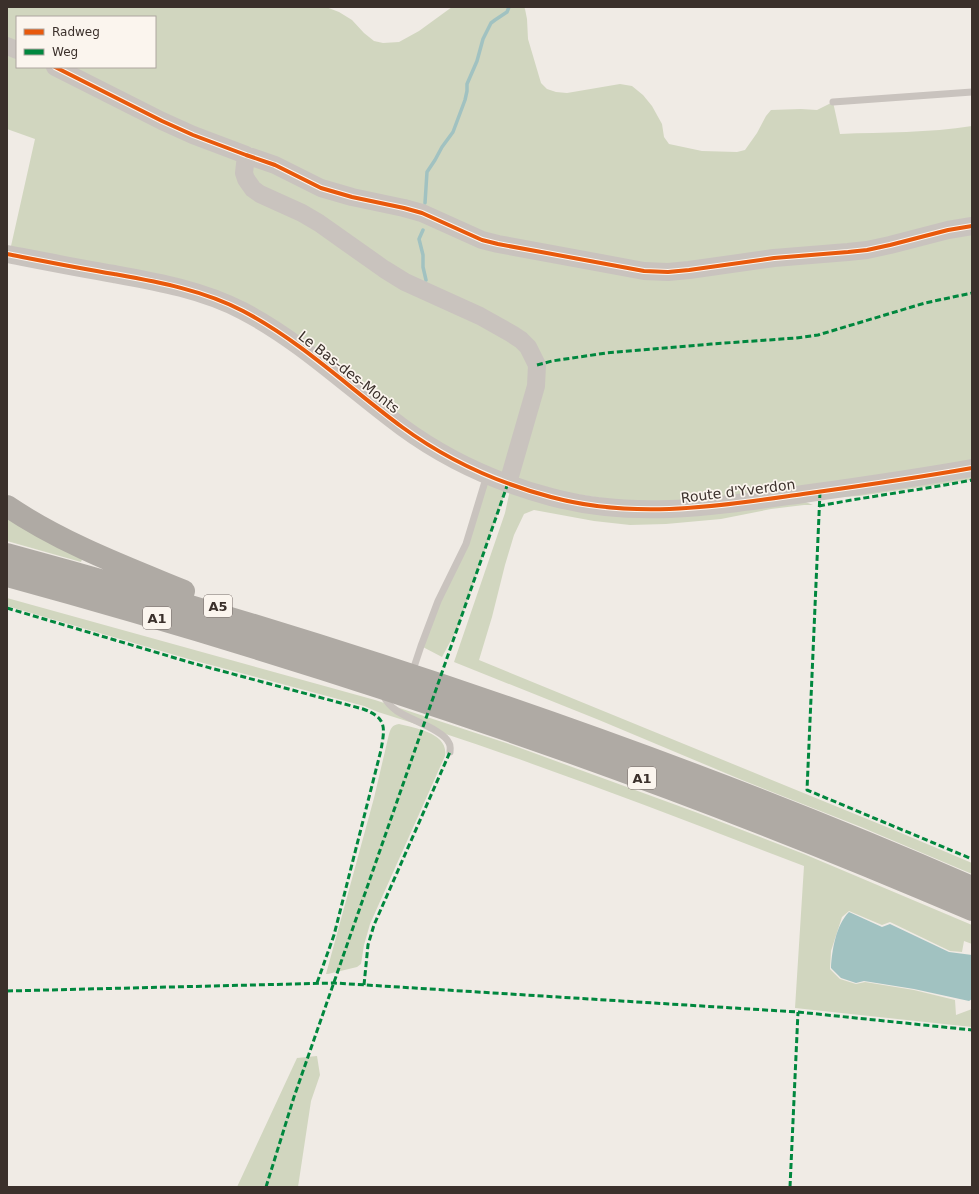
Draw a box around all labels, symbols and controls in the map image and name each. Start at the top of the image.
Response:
legend [16,16,156,68]
text: Radweg [52,25,100,39]
text: Weg [52,45,78,59]
street label: Le Bas-des-Monts [295,328,403,416]
street label: Route d'Yverdon [680,476,796,506]
road number: A5 [204,595,232,617]
road number: A1 [143,607,171,629]
road number: A1 [628,767,656,789]

